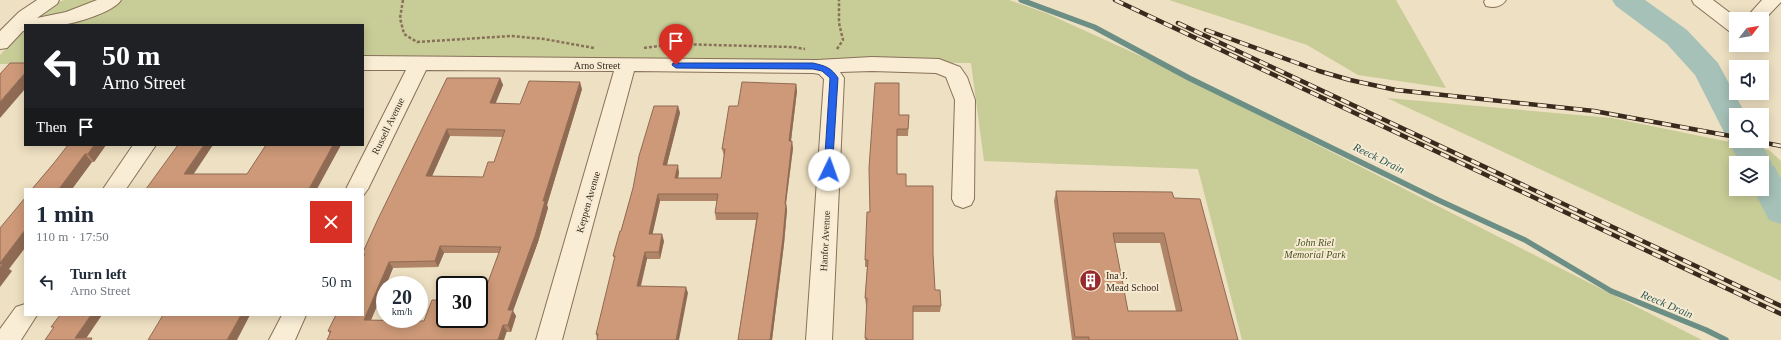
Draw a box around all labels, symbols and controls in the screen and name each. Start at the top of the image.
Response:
north arrow [1729,12,1769,52]
map controls [1729,12,1769,196]
pin [659,24,693,65]
icon: arrive [665,30,687,52]
icon: left [36,40,88,92]
text: 50 m [102,40,160,71]
street label: Arno Street [574,60,620,71]
button: sound [1729,60,1769,100]
text: Arno Street [102,73,185,93]
street label: Russell Avenue [370,95,407,156]
button: search [1729,108,1769,148]
icon: arrive [75,116,97,138]
text: Then [36,119,67,135]
water label: Reeck Drain [1351,140,1407,176]
position arrow [808,149,850,191]
button: layers [1729,156,1769,196]
street label: Keppen Avenue [574,169,602,234]
text: 1 min [36,201,94,227]
button: close [310,201,352,243]
street label: Hanfor Avenue [818,210,832,272]
text: 110 m · 17:50 [36,229,109,244]
park label: John Riel Memorial Park [1283,237,1346,260]
text: Turn left [70,266,127,282]
building icon: Ina J. Mead School [1078,268,1104,294]
place label: Ina J. Mead School [1106,270,1159,293]
icon: left [36,271,58,293]
text: 50 m [322,274,352,290]
speed limit sign: 30 [436,276,488,328]
text: Arno Street [70,283,130,298]
text: 20 [392,286,412,308]
water label: Reeck Drain [1638,287,1695,321]
text: km/h [392,306,412,317]

